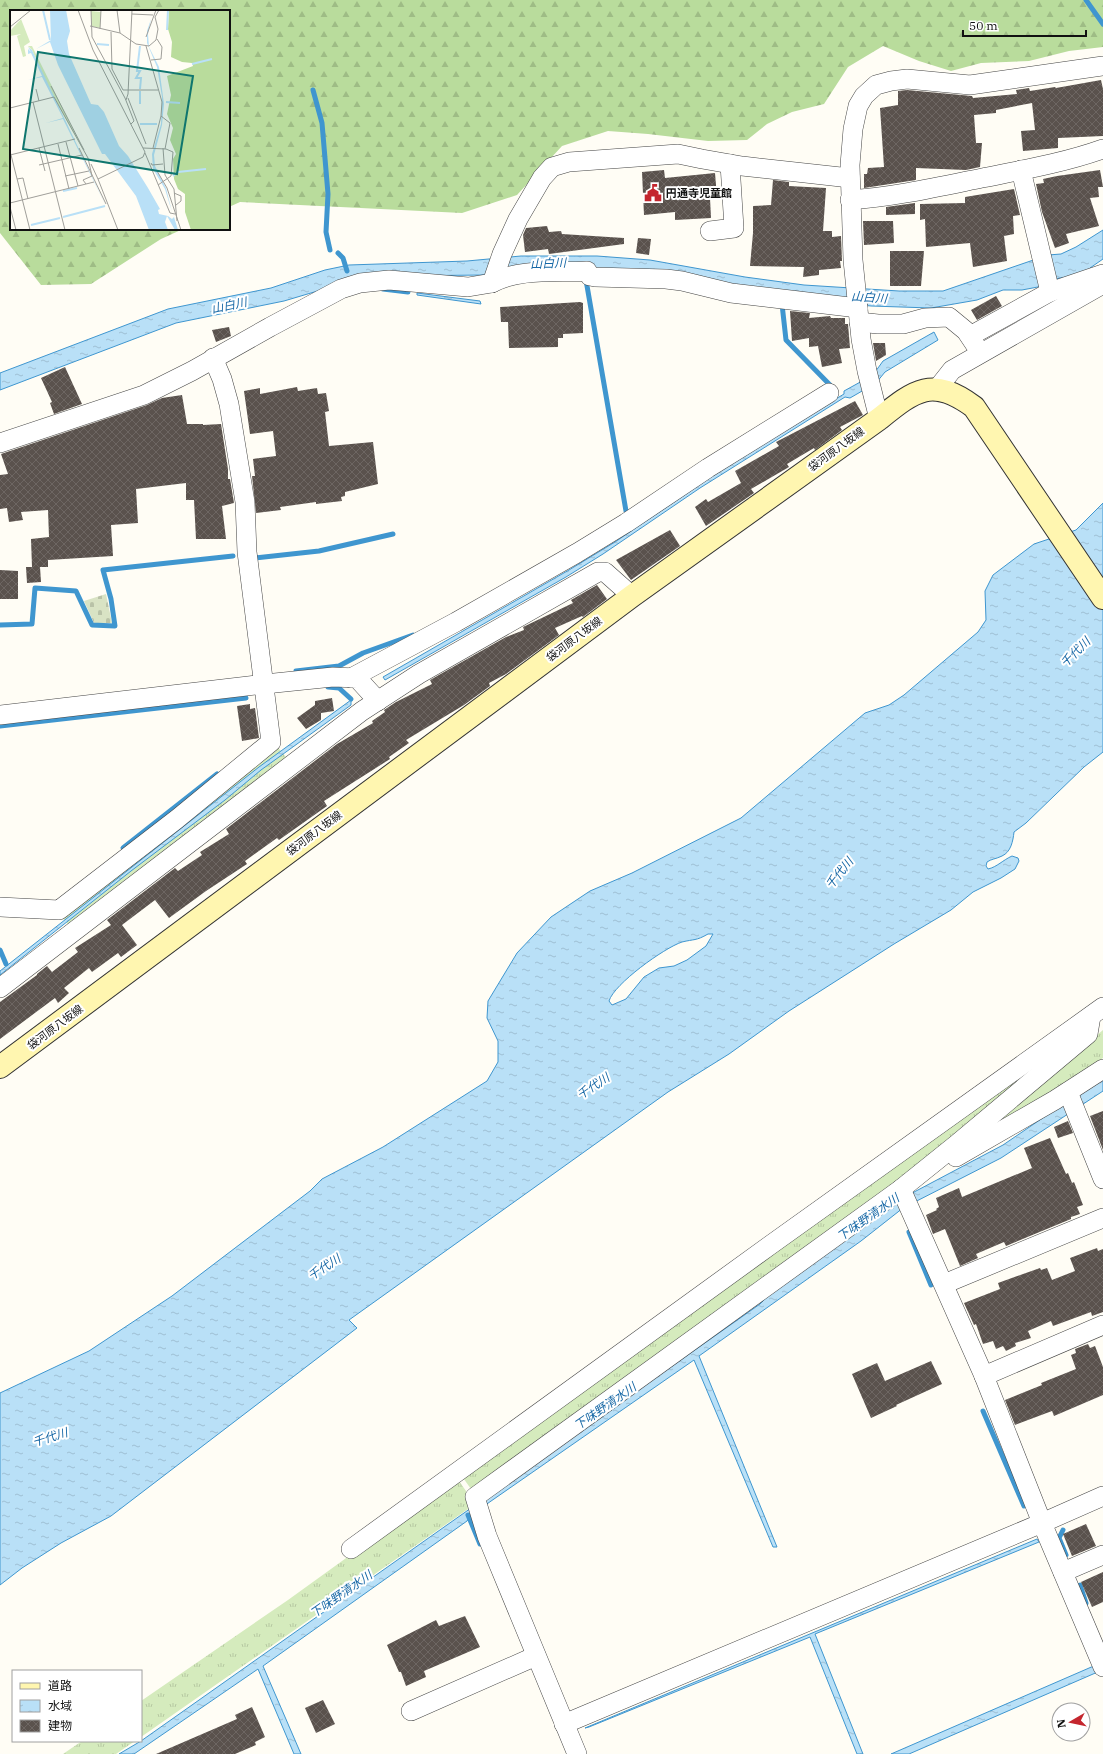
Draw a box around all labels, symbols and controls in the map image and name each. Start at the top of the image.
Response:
inset map [10,10,230,230]
scale bar [963,12,1086,38]
text: 50 m [969,18,998,33]
public building icon: 円通寺児童館 [643,183,663,203]
place label: 円通寺児童館 [666,186,732,200]
water label: 山白川 [530,255,568,271]
water label: 山白川 [851,288,889,306]
water label: 山白川 [210,294,250,316]
street label: 袋河原八坂線 [805,424,867,474]
street label: 袋河原八坂線 [543,614,605,664]
water label: 千代川 [1057,633,1094,670]
street label: 袋河原八坂線 [283,808,345,858]
water label: 千代川 [822,853,857,892]
street label: 袋河原八坂線 [24,1002,86,1052]
water label: 千代川 [574,1069,614,1102]
water label: 下味野清水川 [834,1189,903,1244]
water label: 千代川 [305,1250,345,1283]
water label: 下味野清水川 [571,1378,640,1433]
water label: 千代川 [31,1424,71,1449]
water label: 下味野清水川 [307,1566,376,1621]
legend [12,1670,142,1742]
text: 道路 [48,1678,72,1693]
text: 水域 [48,1698,72,1713]
north arrow [1051,1702,1091,1742]
text: 建物 [48,1718,72,1733]
text: N [1053,1718,1069,1729]

